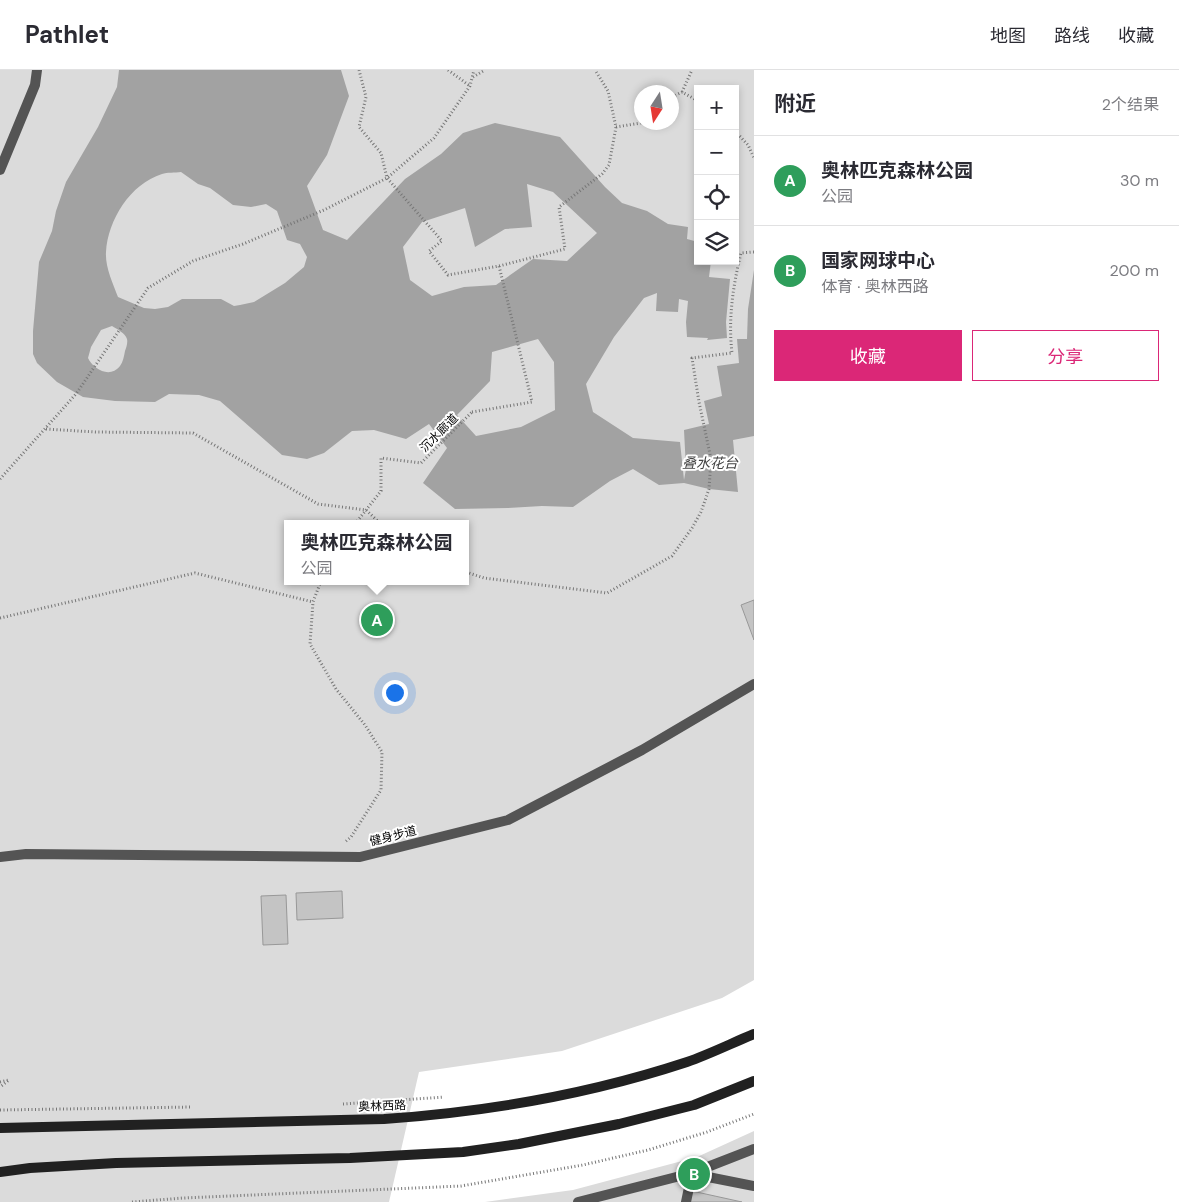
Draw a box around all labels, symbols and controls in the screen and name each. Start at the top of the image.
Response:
text: Pathlet [25,19,109,50]
text: 地图 [990,24,1026,48]
text: 路线 [1054,24,1090,48]
text: 收藏 [1118,24,1154,48]
north arrow [634,85,679,130]
map controls [694,85,739,265]
button: + [694,85,739,130]
text: 附近 [774,90,816,118]
text: 2个结果 [1102,94,1159,115]
button: − [694,130,739,175]
text: 奥林匹克森林公园 [821,158,973,183]
text: A [784,170,796,191]
text: 30 m [1120,170,1159,191]
button: locate [694,175,739,220]
text: 公园 [821,186,853,207]
button: layers [694,220,739,265]
text: 国家网球中心 [821,248,935,273]
text: B [785,260,795,281]
text: 200 m [1110,260,1159,281]
text: 体育 · 奥林西路 [821,276,929,297]
button: 收藏 [774,330,962,381]
button: 分享 [972,330,1159,381]
street label: 沉水廊道 [416,410,462,456]
water label: 叠水花台 [682,454,739,472]
popup [284,520,469,585]
text: 奥林匹克森林公园 [300,530,453,555]
text: 公园 [300,558,333,579]
pin: A [361,601,393,639]
your location [382,680,408,706]
street label: 健身步道 [368,822,418,850]
street label: 奥林西路 [358,1097,406,1115]
pin: B [678,1155,710,1193]

